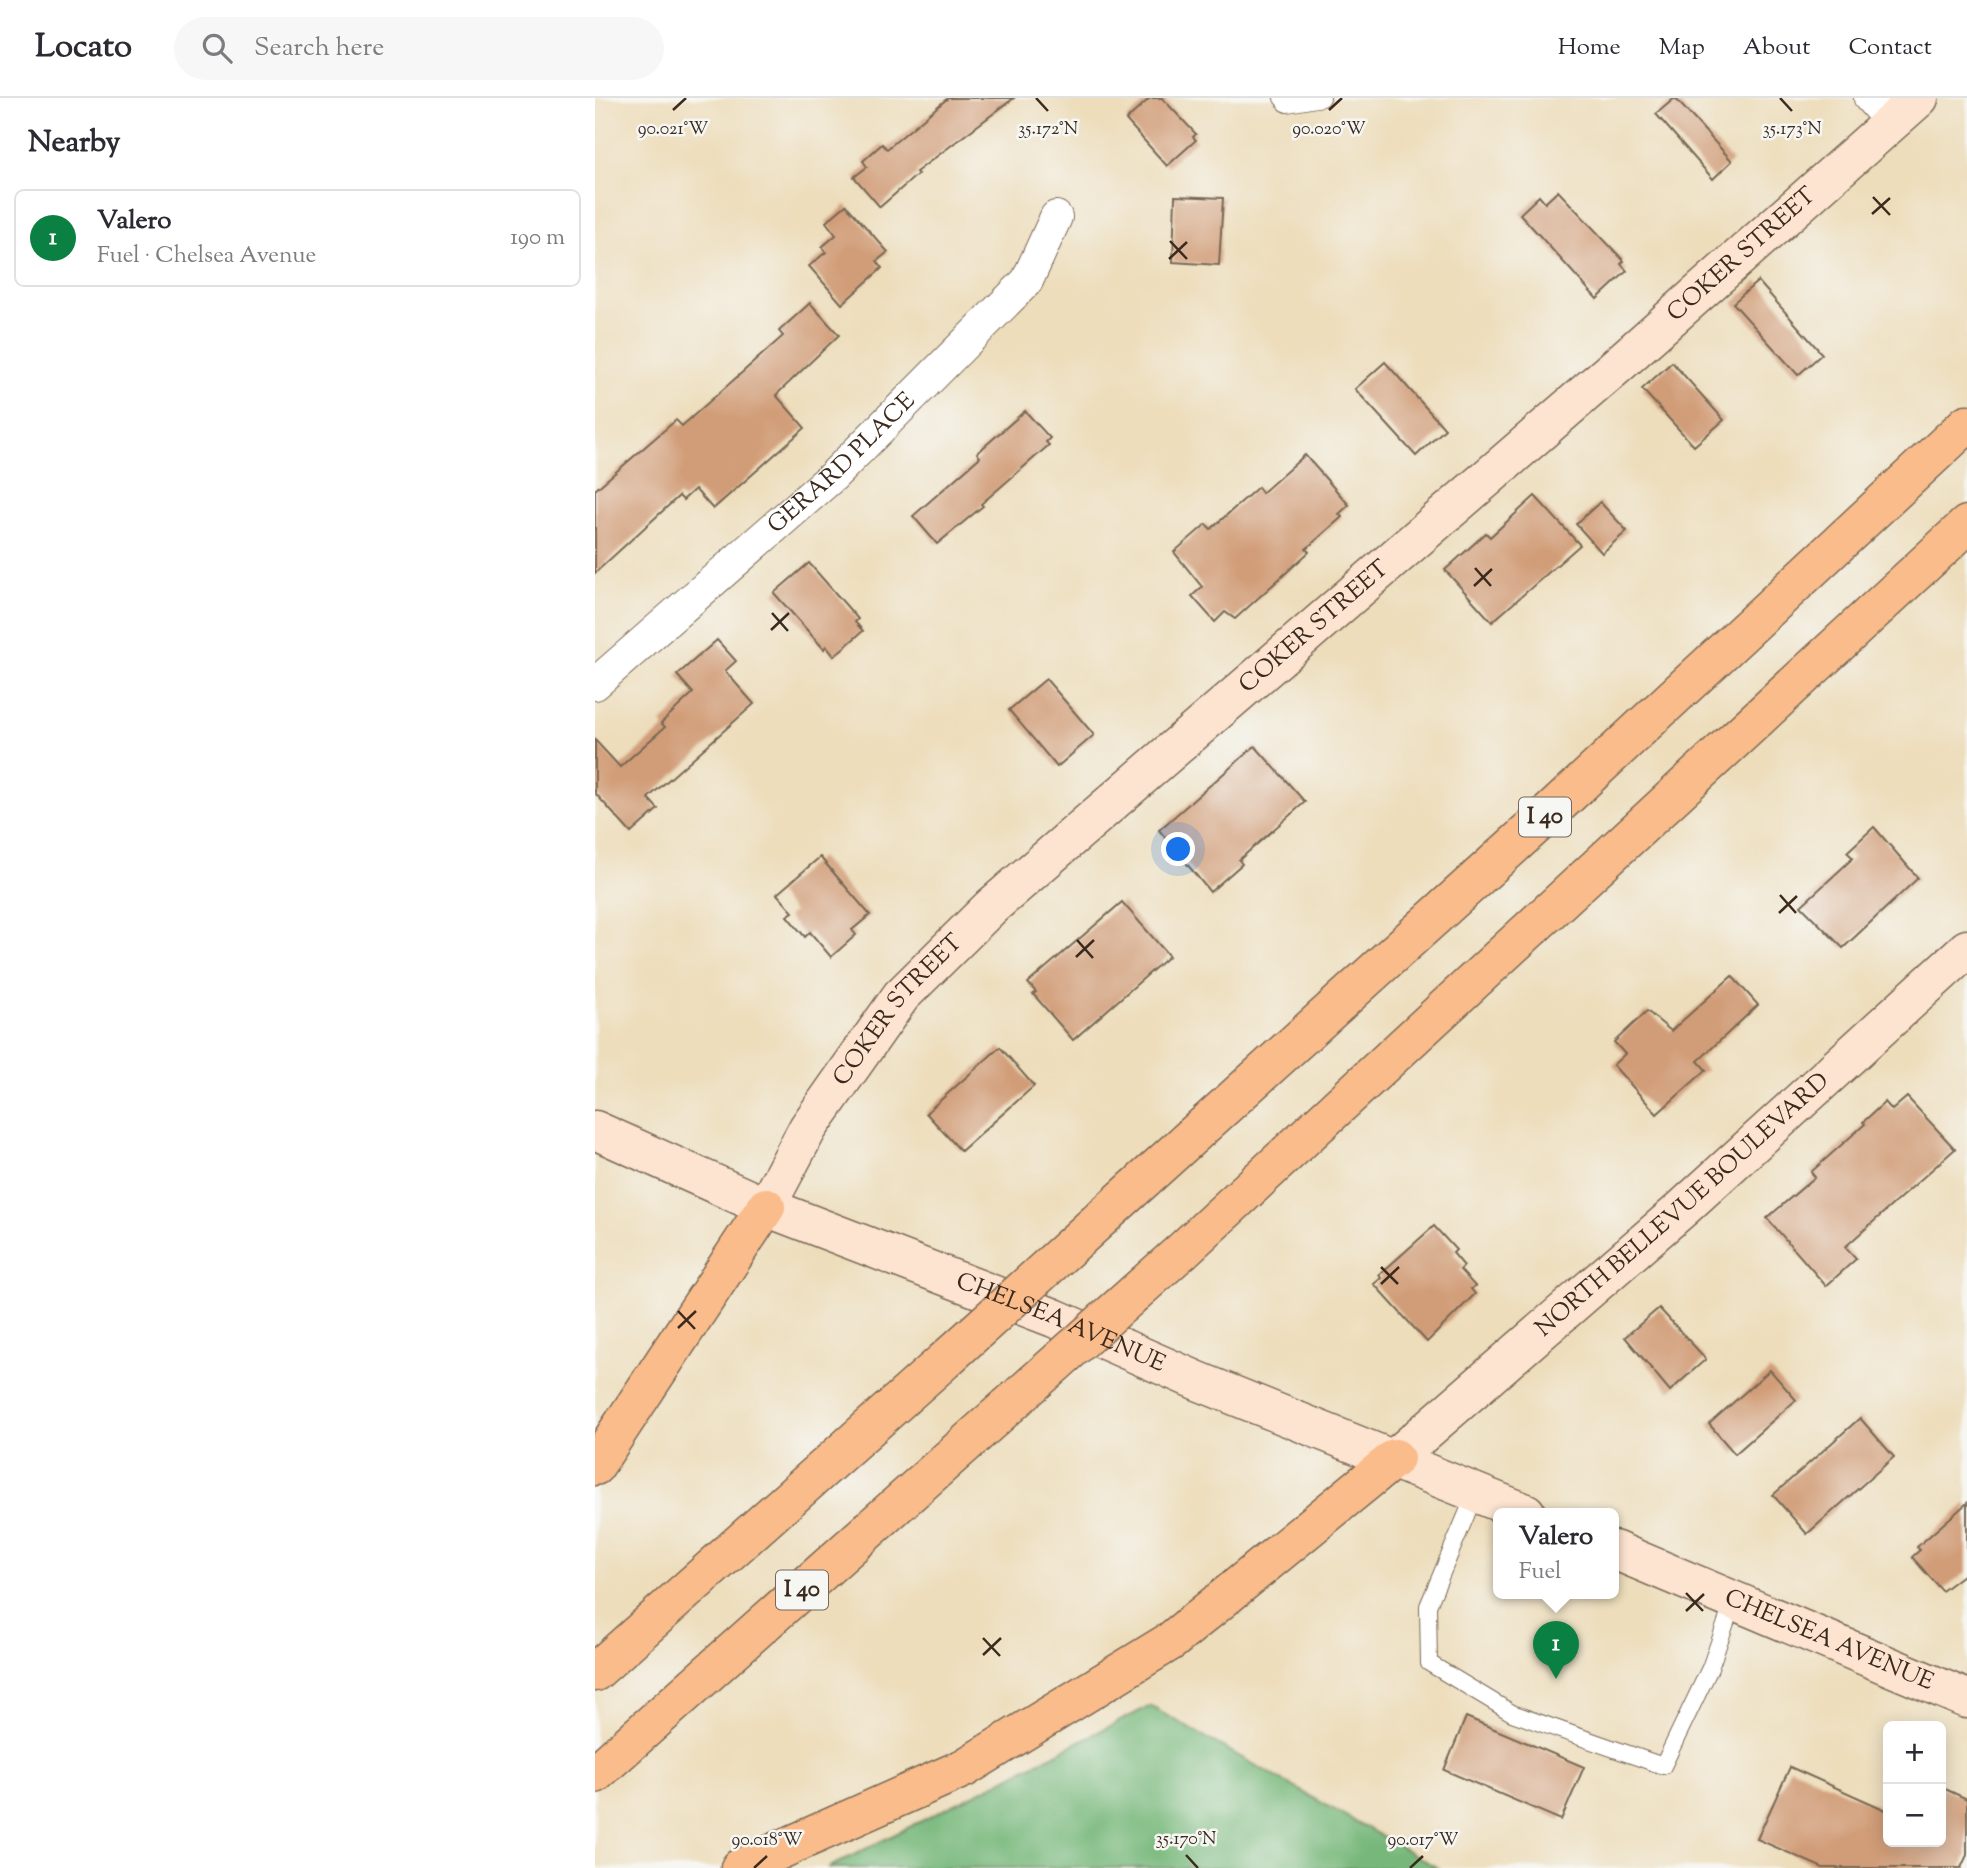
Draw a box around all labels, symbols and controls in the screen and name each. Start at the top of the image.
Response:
search box [174,17,664,80]
text: Locato [35,24,132,72]
icon: search [198,29,236,67]
text: Search here [254,30,384,67]
text: Home [1558,31,1621,65]
text: Map [1659,31,1705,65]
text: About [1743,31,1810,65]
text: Contact [1848,31,1932,65]
text: 90.021°W [638,117,708,143]
text: 35.172°N [1018,117,1078,143]
text: 90.020°W [1292,117,1366,143]
text: 35.173°N [1762,117,1822,143]
text: Nearby [28,122,120,165]
street label: COKER STREET [1660,180,1824,330]
text: Valero [97,203,172,240]
text: 1 [49,222,57,255]
text: 190 m [510,222,565,255]
text: Fuel · Chelsea Avenue [97,240,316,273]
street label: GERARD PLACE [761,385,924,542]
street label: COKER STREET [1232,553,1397,702]
road number: I 40 [1519,797,1571,836]
your location [1161,832,1195,866]
street label: COKER STREET [825,927,971,1093]
street label: NORTH BELLEVUE BOULEVARD [1528,1065,1837,1345]
street label: CHELSEA AVENUE [951,1265,1171,1382]
popup [1493,1508,1619,1599]
text: Valero [1519,1519,1593,1556]
text: Fuel [1519,1556,1561,1589]
road number: I 40 [776,1570,828,1610]
street label: CHELSEA AVENUE [1719,1581,1939,1700]
pin: 1 [1533,1621,1579,1679]
map controls [1883,1721,1946,1847]
button: + [1883,1721,1946,1784]
button: − [1883,1784,1946,1847]
text: 35.170°N [1156,1827,1216,1853]
text: 90.018°W [732,1828,802,1854]
text: 90.017°W [1388,1828,1458,1854]

